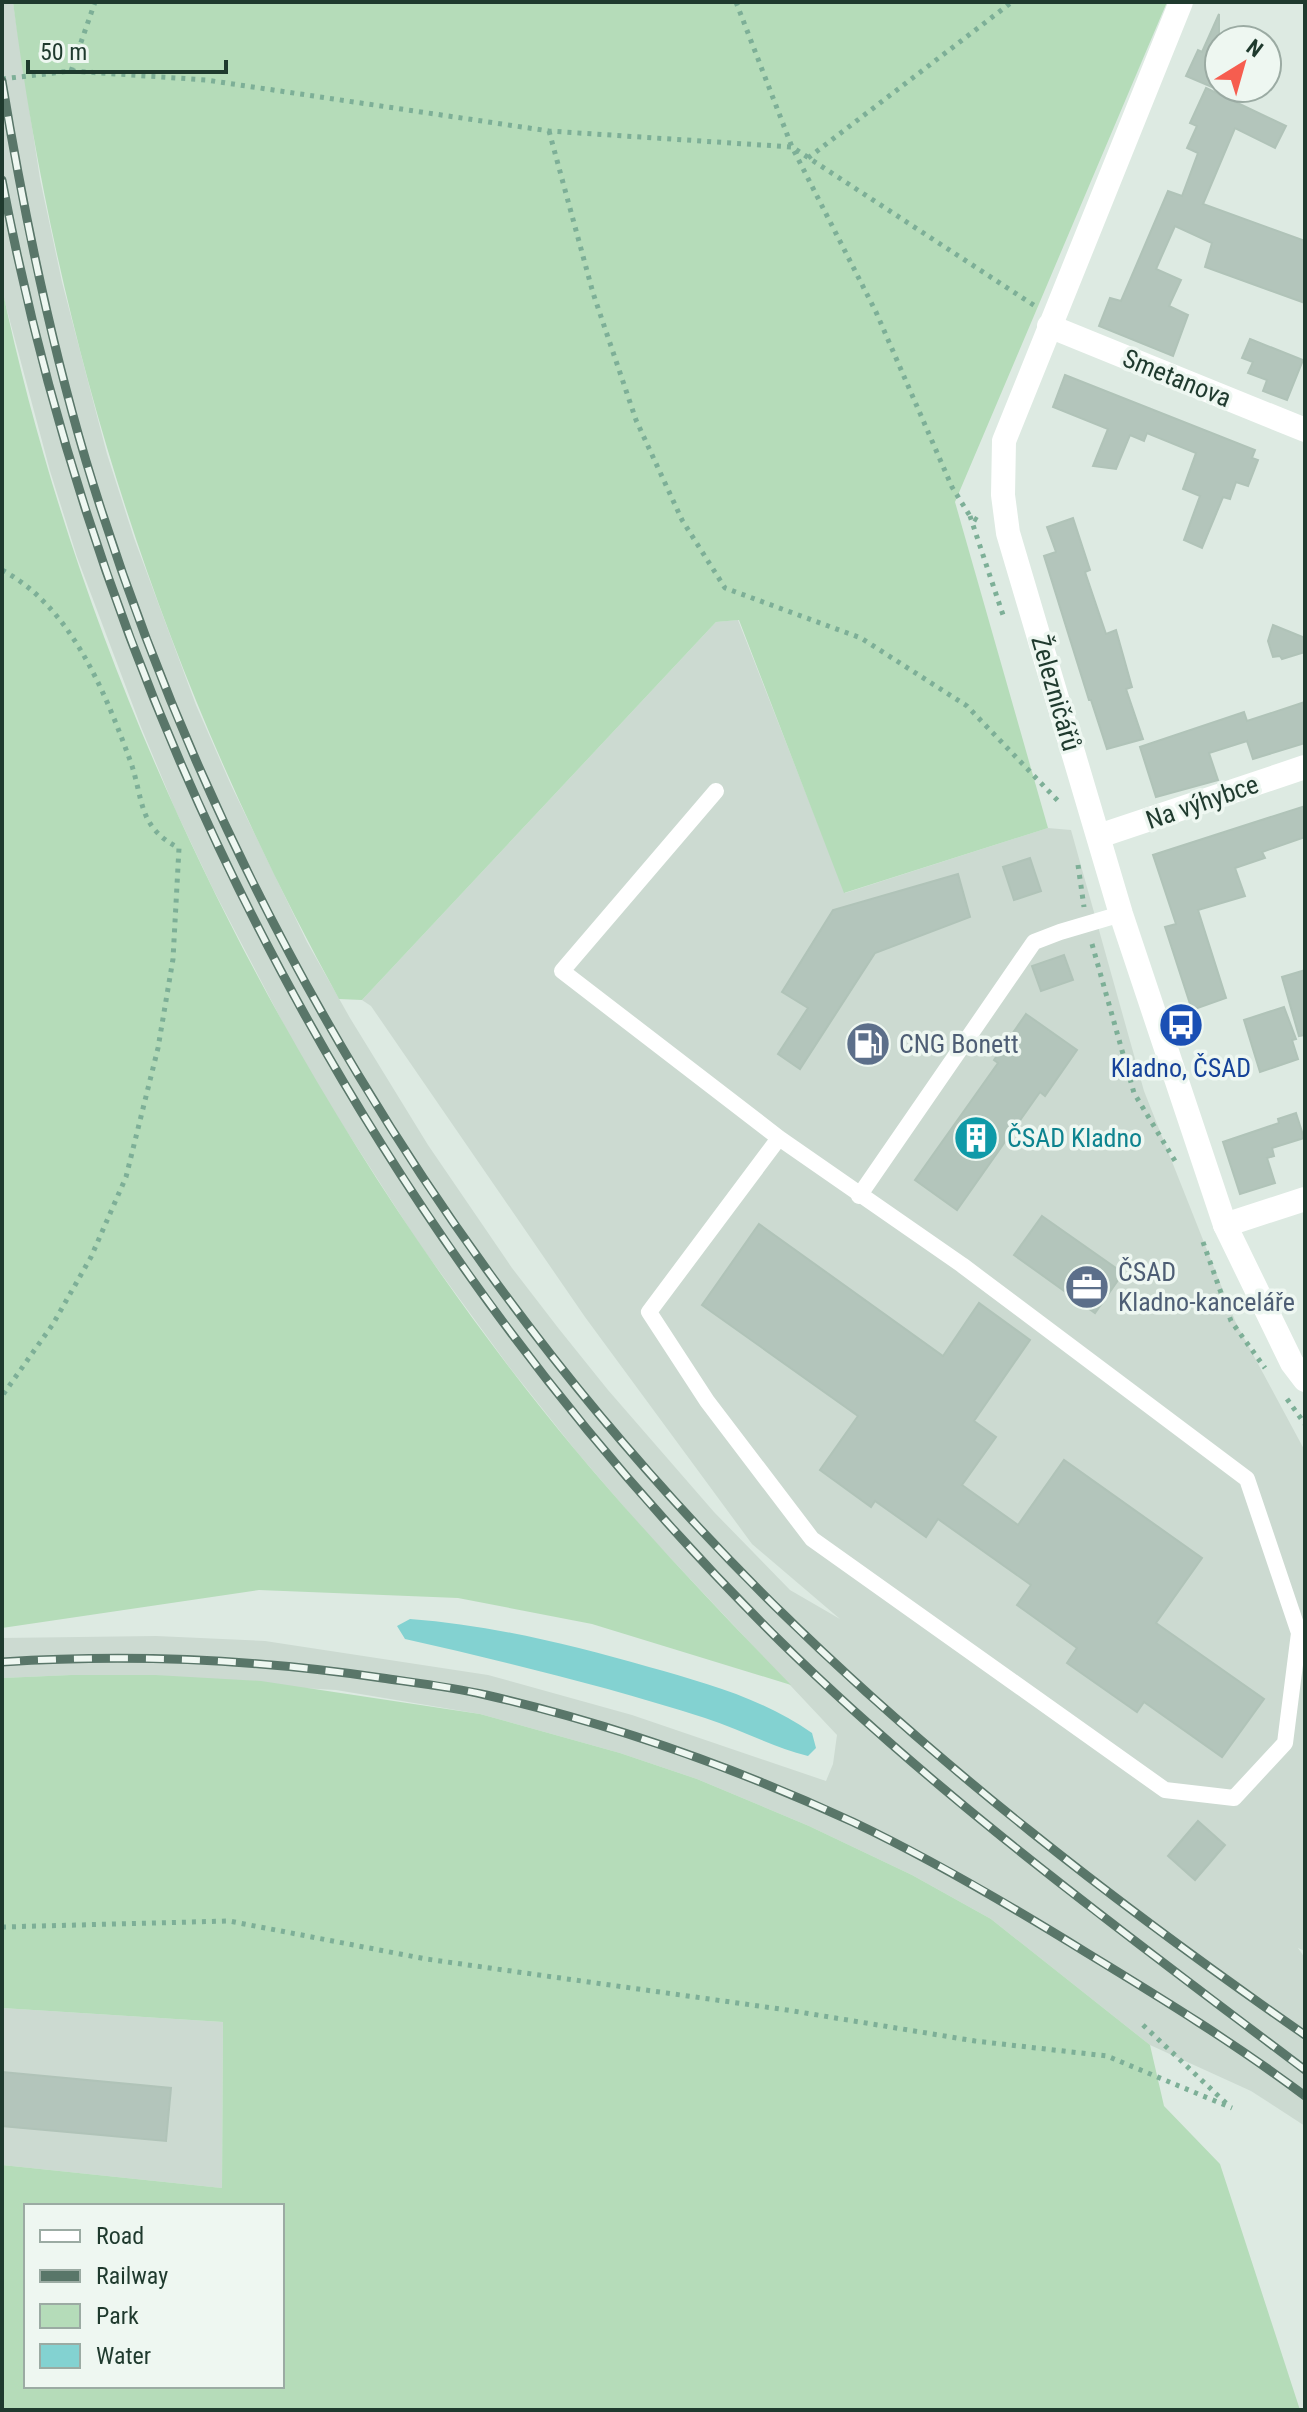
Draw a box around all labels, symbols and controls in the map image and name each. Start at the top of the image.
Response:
scale bar [28,24,226,74]
north arrow [1203,24,1283,104]
text: N [1242,34,1268,62]
text: 50 m [40,38,87,66]
street label: Smetanova [1118,343,1236,413]
street label: Železničářů [1025,632,1087,754]
street label: Na výhybce [1142,769,1262,835]
bus stop icon: Kladno, ČSAD [1157,1001,1205,1049]
fuel station icon: CNG Bonett [844,1020,892,1068]
place label: CNG Bonett [899,1029,1019,1059]
place label: Kladno, ČSAD [1111,1053,1251,1083]
building icon: ČSAD Kladno [952,1114,1000,1162]
place label: ČSAD Kladno [1007,1123,1142,1153]
place label: ČSAD Kladno-kanceláře [1118,1257,1295,1317]
office icon: ČSAD Kladno-kanceláře [1063,1263,1111,1311]
legend [24,2204,284,2388]
text: Road [96,2222,144,2250]
text: Railway [96,2262,168,2290]
text: Park [96,2302,139,2330]
text: Water [96,2342,151,2370]

